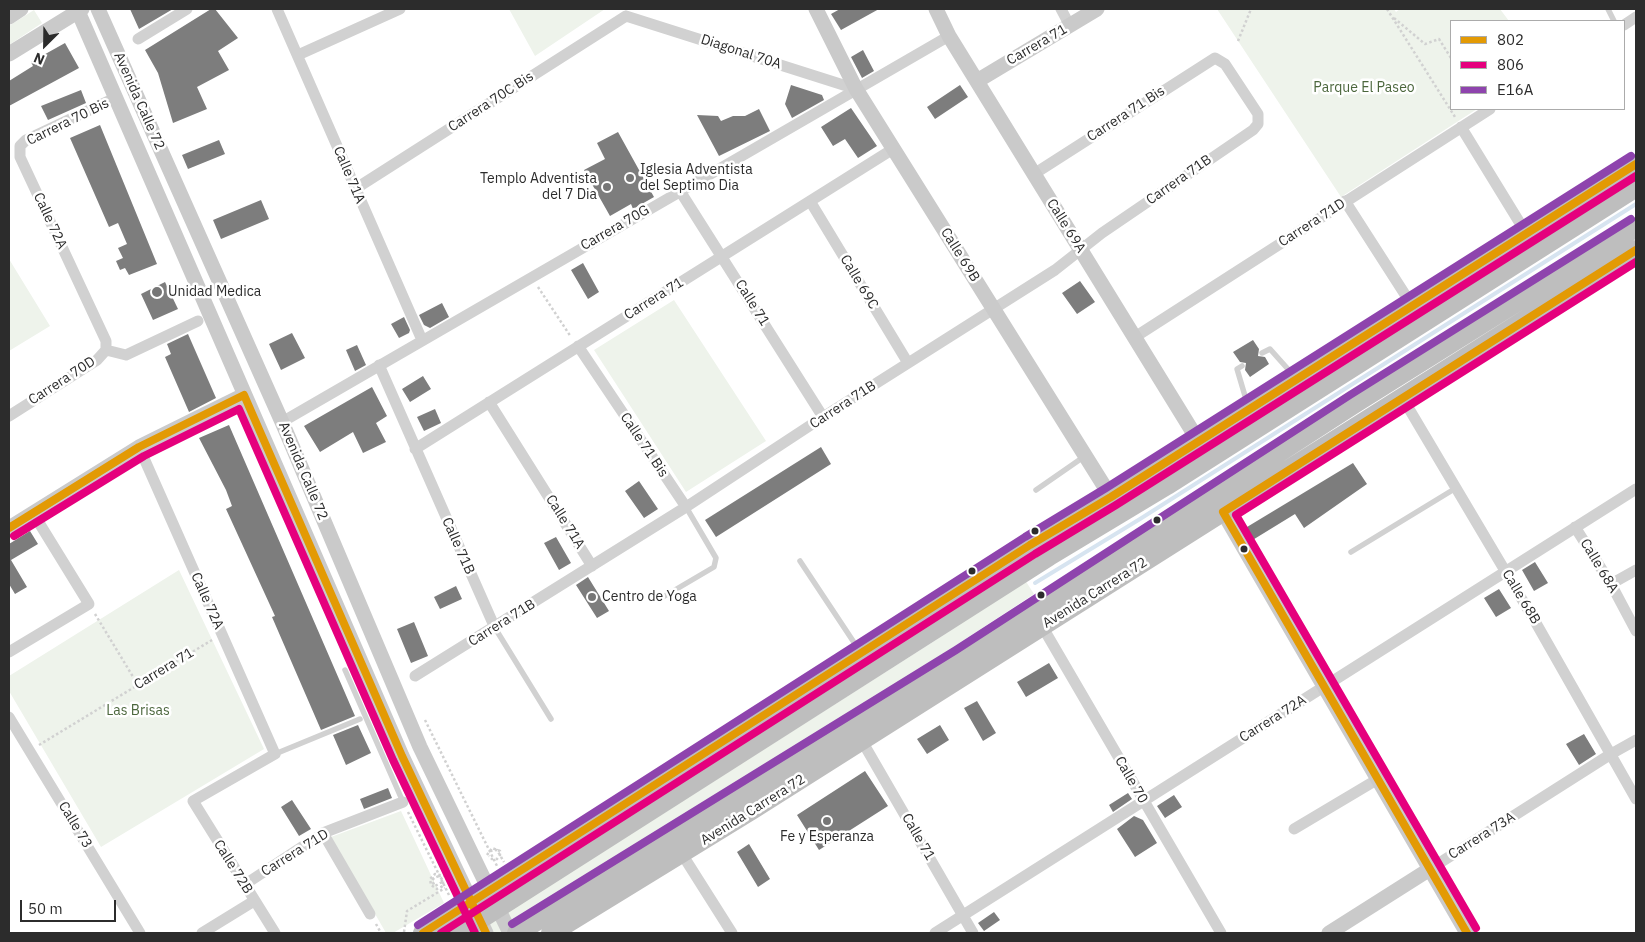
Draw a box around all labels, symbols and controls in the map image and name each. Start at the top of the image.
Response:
north arrow [20,20,70,70]
legend [1450,20,1625,110]
street label: Carrera 71 [1004,21,1070,69]
text: 802 [1497,30,1524,49]
street label: Diagonal 70A [699,31,783,73]
text: N [31,49,47,69]
street label: Avenida Calle 72 [110,50,168,152]
text: 806 [1497,55,1524,74]
street label: Carrera 70C Bis [445,68,537,136]
park label: Parque El Paseo [1313,80,1415,96]
text: E16A [1497,80,1533,99]
street label: Carrera 71 Bis [1084,83,1168,145]
street label: Carrera 70 Bis [24,95,112,149]
street label: Calle 71A [329,144,369,206]
street label: Carrera 71B [1143,151,1215,209]
place label: Iglesia Adventista del Septimo Dia [640,162,753,194]
place label: Templo Adventista del 7 Dia [480,171,597,203]
marker: Iglesia Adventista del Septimo Dia [624,172,636,184]
marker: Templo Adventista del 7 Dia [601,181,613,193]
street label: Calle 72A [30,190,70,252]
street label: Carrera 71D [1276,195,1348,251]
street label: Calle 69A [1043,196,1089,256]
street label: Carrera 70G [578,202,652,254]
street label: Calle 69B [937,225,983,285]
street label: Calle 69C [836,252,882,312]
street label: Carrera 71 [621,274,687,324]
street label: Calle 71 [731,277,773,329]
place label: Unidad Medica [168,284,261,300]
marker: Unidad Medica [150,285,164,299]
street label: Carrera 70D [26,353,98,409]
street label: Carrera 71B [807,377,879,433]
street label: Calle 71 Bis [616,410,672,480]
street label: Avenida Calle 72 [275,419,331,523]
street label: Calle 71A [542,492,588,552]
street label: Calle 71B [438,515,478,577]
unlabelled marker [1152,515,1162,525]
unlabelled marker [1030,526,1040,536]
street label: Calle 68A [1576,536,1622,596]
unlabelled marker [1239,544,1249,554]
street label: Avenida Carrera 72 [1040,554,1150,632]
unlabelled marker [967,566,977,576]
street label: Calle 68B [1498,567,1544,627]
street label: Calle 72A [187,570,227,632]
place label: Centro de Yoga [602,589,697,605]
unlabelled marker [1036,590,1046,600]
marker: Centro de Yoga [586,591,598,603]
street label: Carrera 71B [465,596,539,650]
street label: Carrera 71 [131,645,197,693]
street label: Carrera 72A [1236,692,1310,746]
park label: Las Brisas [106,703,170,719]
street label: Calle 70 [1111,753,1151,807]
street label: Avenida Carrera 72 [698,771,808,849]
street label: Calle 73 [55,799,95,851]
street label: Carrera 73A [1445,809,1519,863]
street label: Calle 71 [898,810,938,864]
marker: Fe y Esperanza [821,815,833,827]
street label: Carrera 71D [258,826,332,880]
place label: Fe y Esperanza [780,829,874,845]
street label: Calle 72B [210,837,256,897]
scale bar [22,890,119,922]
text: 50 m [28,899,63,918]

